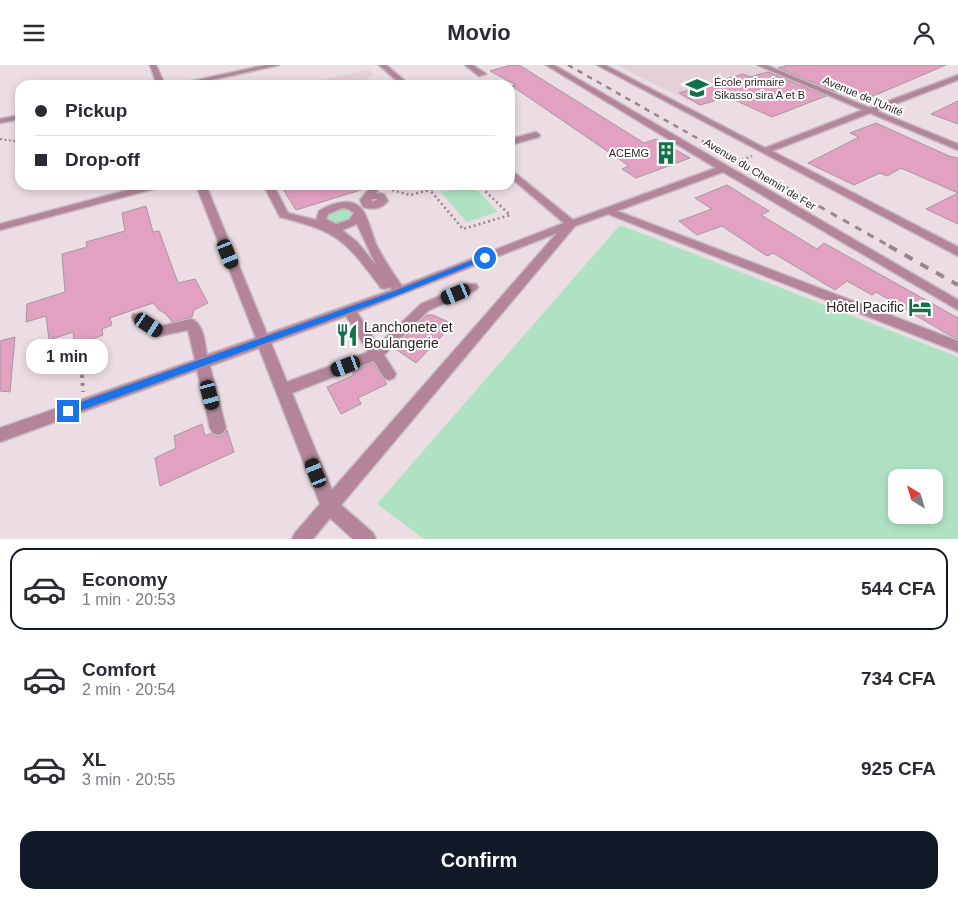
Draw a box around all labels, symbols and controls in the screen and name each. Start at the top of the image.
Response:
icon: menu [20,19,48,47]
icon: person [910,19,938,47]
text: Movio [447,20,511,45]
street label: Avenue de l'Unité [821,74,905,118]
school or university icon: École primaire Sikasso sira A et B [684,75,710,101]
place label: École primaire Sikasso sira A et B [714,76,805,101]
text: Pickup [65,100,127,121]
street label: Avenue du Chemin de Fer [702,136,818,212]
building icon: ACEMG [653,140,679,166]
place label: ACEMG [609,147,649,159]
text: Drop-off [65,149,140,170]
car [215,237,240,271]
route start [474,247,496,269]
car [439,281,472,307]
hotel icon: Hôtel Pacific [907,294,933,320]
place label: Hôtel Pacific [826,299,904,315]
car [132,310,165,340]
place label: Lanchonete et Boulangerie [364,319,453,351]
restaurant icon: Lanchonete et Boulangerie [334,322,360,348]
callout: 1 min [27,339,109,373]
text: 1 min [46,348,88,365]
car [329,354,362,378]
car [198,379,221,411]
route end [57,400,79,422]
car [303,456,328,490]
north arrow [888,469,942,524]
map controls [888,469,943,524]
icon: car [22,567,67,612]
text: Economy [82,569,168,590]
text: 544 CFA [861,578,936,599]
text: 1 min · 20:53 [82,591,175,608]
icon: car [22,657,67,702]
text: Comfort [82,659,156,680]
text: 734 CFA [861,668,936,689]
text: 2 min · 20:54 [82,681,175,698]
icon: car [22,747,67,792]
text: XL [82,749,106,770]
text: 925 CFA [861,758,936,779]
text: 3 min · 20:55 [82,771,175,788]
button: Confirm [20,831,938,889]

